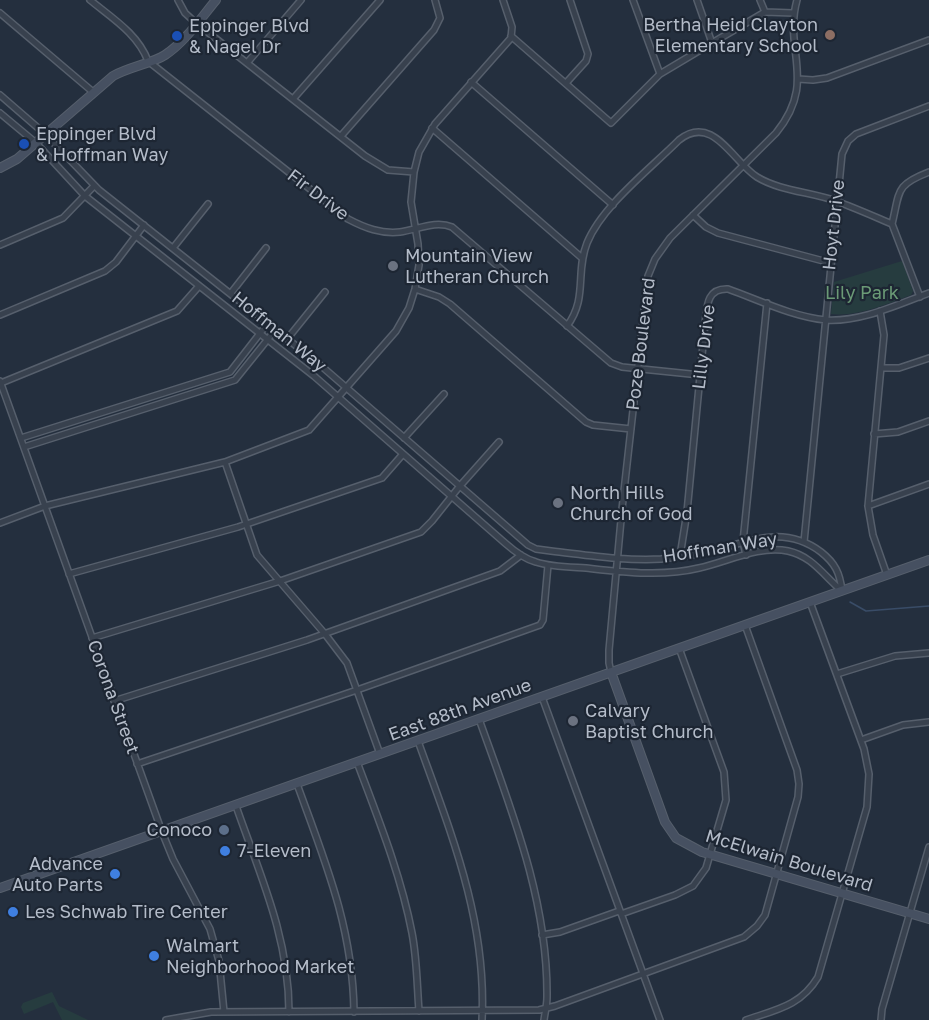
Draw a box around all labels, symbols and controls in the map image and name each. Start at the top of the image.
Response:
place label: Bertha Heid Clayton Elementary School [643,14,818,57]
place label: Eppinger Blvd & Nagel Dr [189,15,309,57]
marker: Bertha Heid Clayton Elementary School [823,28,837,42]
marker: Eppinger Blvd & Nagel Dr [170,29,184,43]
place label: Eppinger Blvd & Hoffman Way [36,123,168,166]
marker: Eppinger Blvd & Hoffman Way [17,137,31,151]
street label: Fir Drive [283,165,353,225]
street label: Hoyt Drive [819,179,849,271]
place label: Mountain View Lutheran Church [405,245,549,288]
marker: Mountain View Lutheran Church [386,259,400,273]
street label: Poze Boulevard [622,276,660,412]
park label: Lily Park [825,282,899,304]
street label: Hoffman Way [227,287,331,377]
street label: Lilly Drive [688,303,720,391]
place label: North Hills Church of God [570,482,693,524]
marker: North Hills Church of God [551,496,565,510]
street label: Hoffman Way [661,528,779,568]
street label: Corona Street [82,637,144,757]
street label: East 88th Avenue [386,674,534,746]
place label: Calvary Baptist Church [585,700,713,742]
marker: Calvary Baptist Church [566,714,580,728]
place label: Conoco [146,819,212,841]
marker: Conoco [217,823,231,837]
street label: McElwain Boulevard [703,825,875,897]
place label: 7-Eleven [237,840,311,862]
marker: 7-Eleven [218,844,232,858]
place label: Advance Auto Parts [12,853,103,896]
marker: Advance Auto Parts [108,867,122,881]
place label: Les Schwab Tire Center [25,901,228,923]
marker: Les Schwab Tire Center [6,905,20,919]
place label: Walmart Neighborhood Market [166,935,354,978]
marker: Walmart Neighborhood Market [147,949,161,963]

